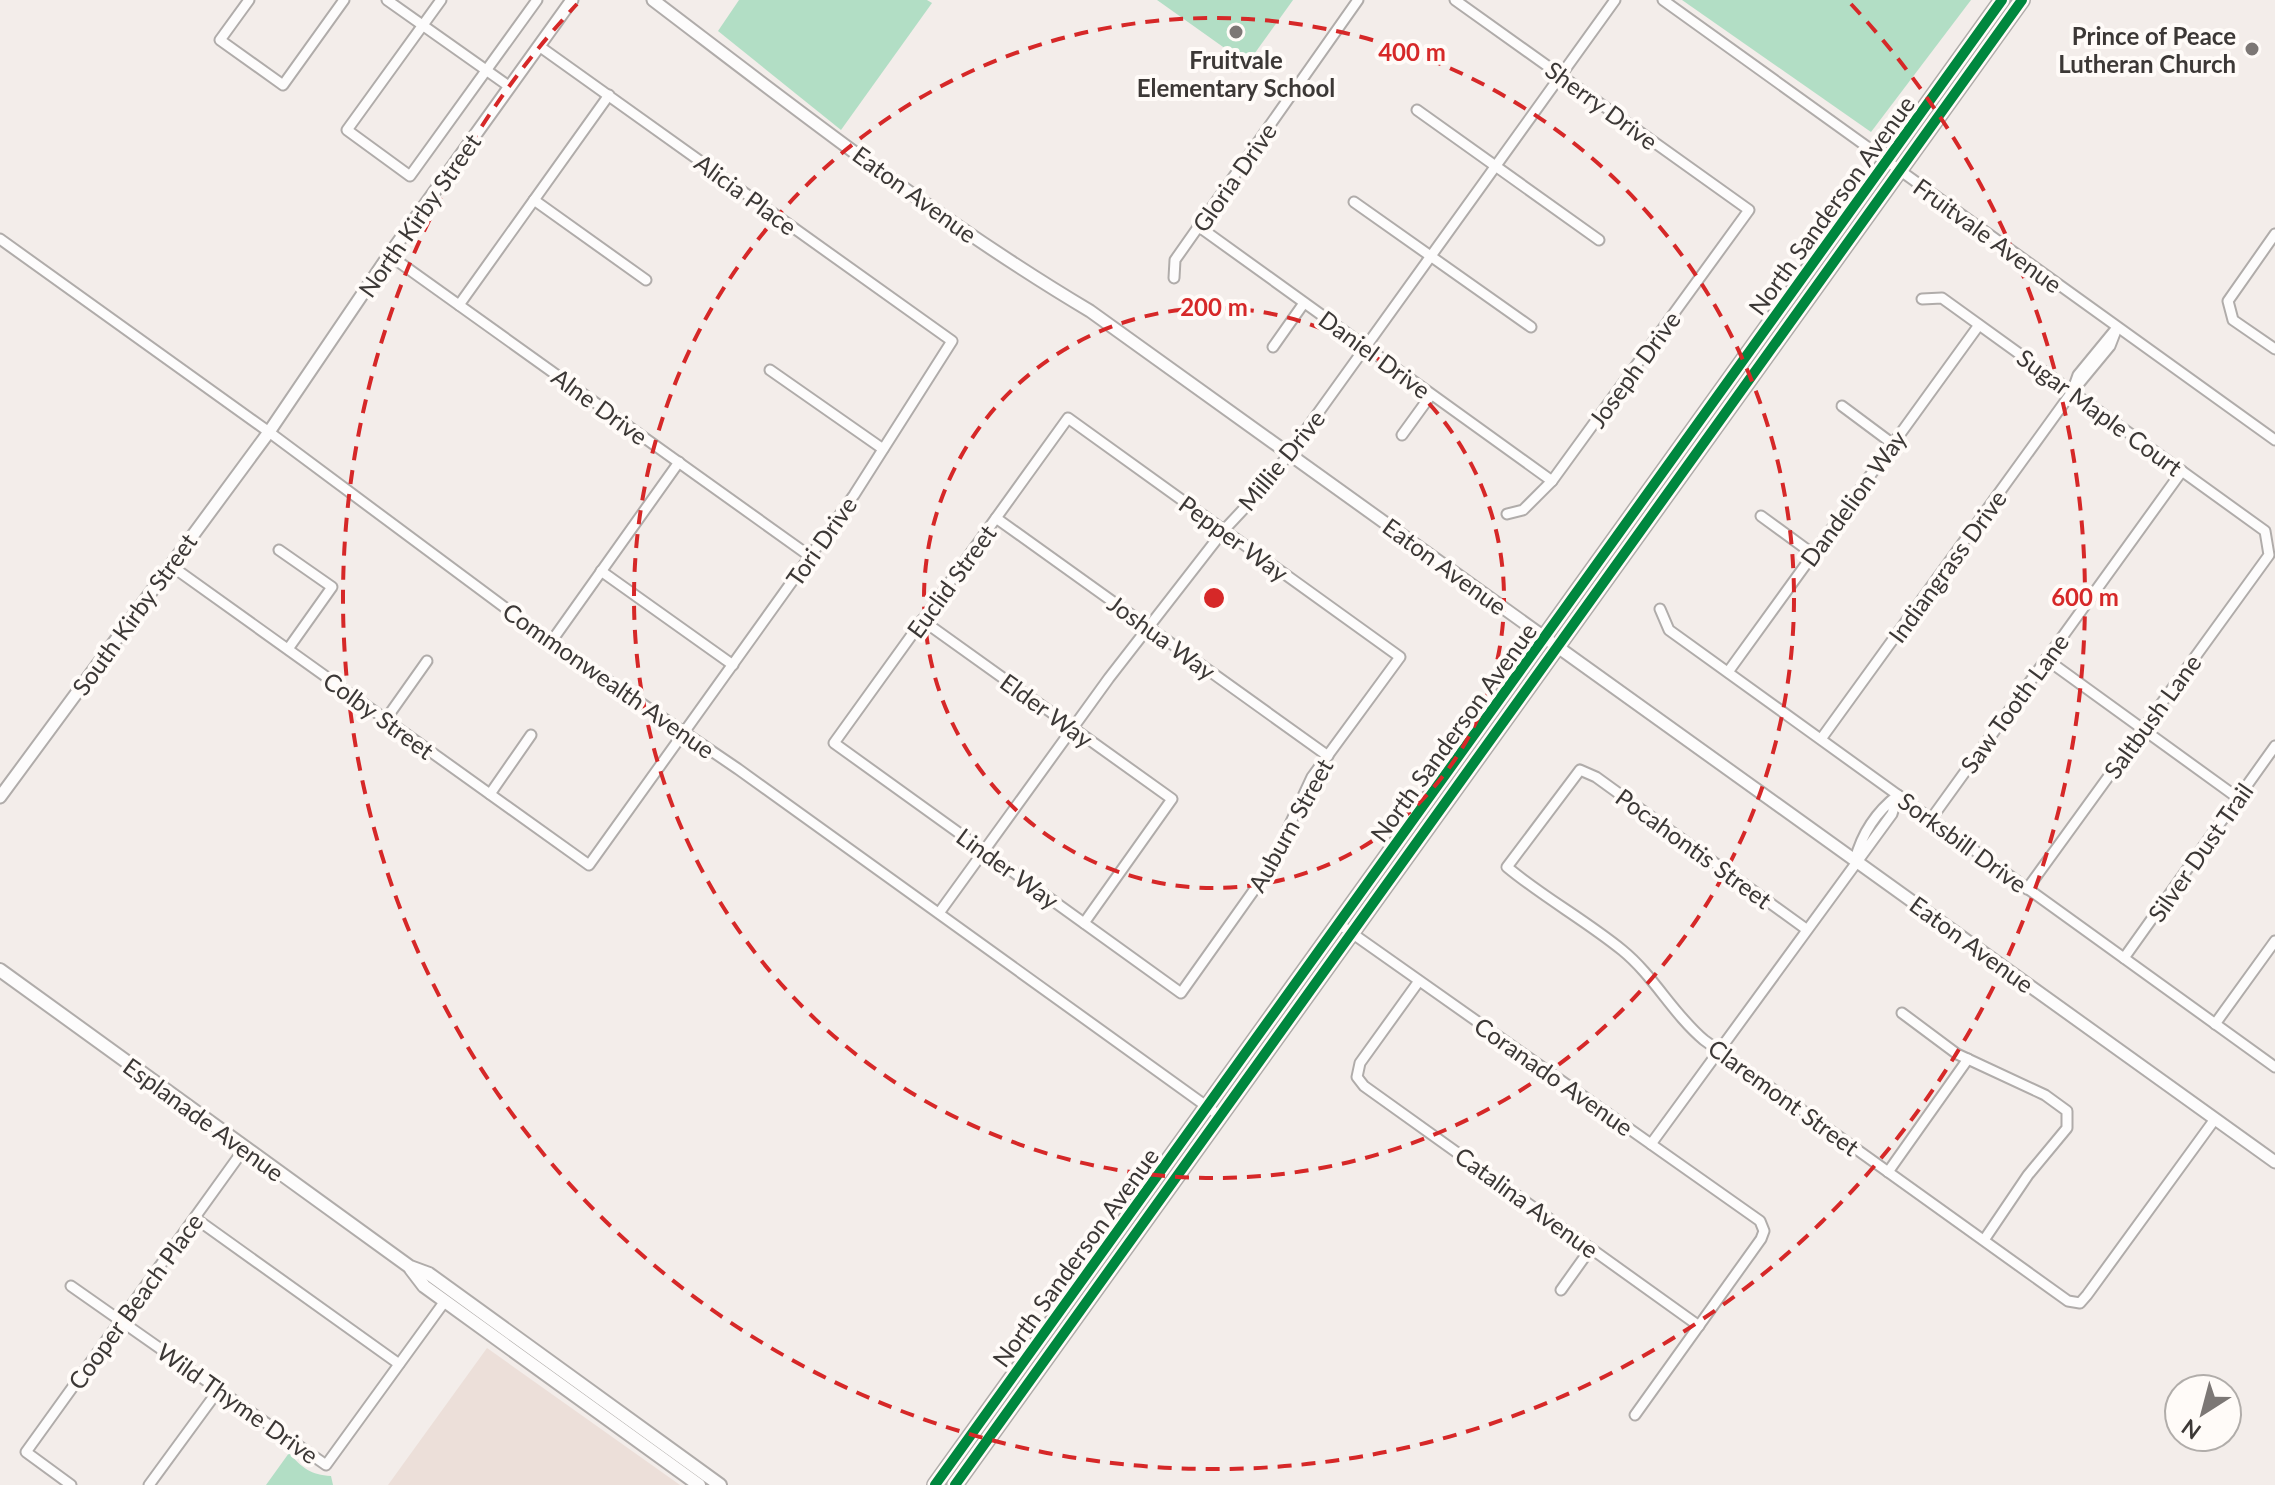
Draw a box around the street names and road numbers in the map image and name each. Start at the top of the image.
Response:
street label: Sherry Drive [1540,55,1664,155]
street label: North Sanderson Avenue [1742,90,1920,320]
street label: Gloria Drive [1186,117,1282,237]
street label: North Kirby Street [352,127,486,302]
street label: Eaton Avenue [847,139,983,249]
street label: Alicia Place [689,147,803,241]
street label: Fruitvale Avenue [1908,171,2068,299]
street label: Daniel Drive [1314,304,1436,404]
street label: Joseph Drive [1582,305,1686,433]
street label: Sugar Maple Court [2012,342,2188,482]
street label: Alne Drive [546,362,654,450]
street label: Millie Drive [1232,404,1330,516]
street label: Dandelion Way [1794,424,1912,572]
street label: Indiangrass Drive [1882,484,2012,648]
street label: Pepper Way [1174,489,1295,588]
street label: Tori Drive [780,491,862,591]
street label: Eaton Avenue [1377,511,1513,621]
street label: Euclid Street [900,519,1002,643]
street label: South Kirby Street [66,527,203,700]
street label: Joshua Way [1103,588,1222,686]
street label: Commonwealth Avenue [498,596,720,764]
street label: North Sanderson Avenue [1364,617,1542,847]
street label: Saw Tooth Lane [1954,628,2074,778]
street label: Saltbush Lane [2097,648,2207,784]
street label: Colby Street [318,665,440,765]
street label: Elder Way [995,667,1099,754]
street label: Auburn Street [1242,753,1339,897]
street label: Silver Dust Trail [2141,777,2259,927]
street label: Pocahontis Street [1610,782,1778,914]
street label: Sorksbill Drive [1893,786,2033,898]
street label: Linder Way [951,821,1065,915]
street label: Eaton Avenue [1904,889,2040,999]
street label: Coranado Avenue [1469,1010,1639,1142]
street label: Claremont Street [1703,1033,1865,1162]
street label: Esplanade Avenue [118,1051,290,1187]
street label: Catalina Avenue [1450,1140,1604,1264]
street label: North Sanderson Avenue [986,1142,1164,1372]
street label: Cooper Beach Place [61,1207,209,1395]
street label: Wild Thyme Drive [152,1337,324,1469]

